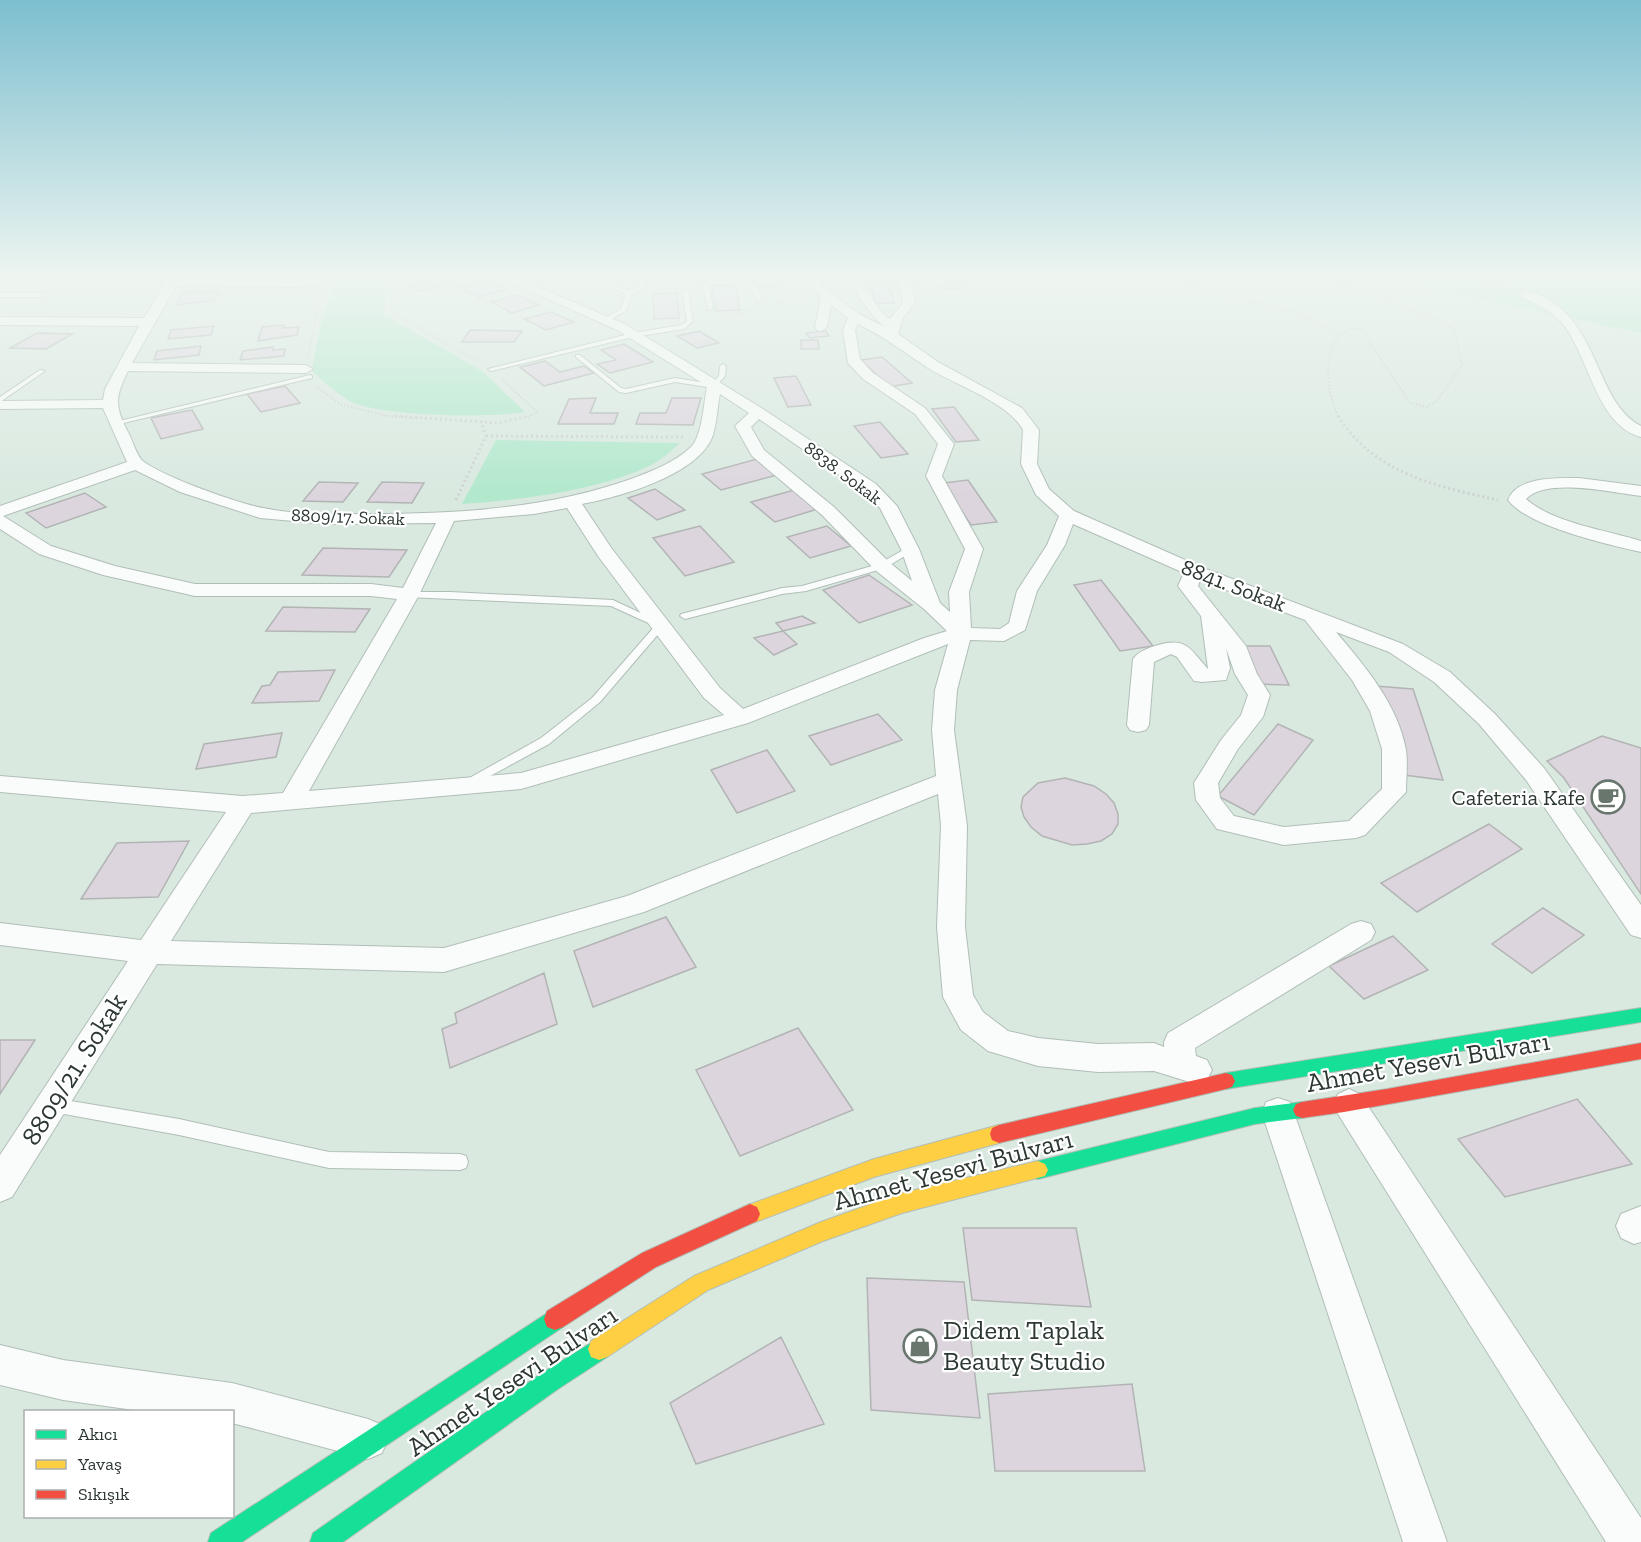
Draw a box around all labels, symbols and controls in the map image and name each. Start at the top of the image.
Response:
street label: 8838. Sokak [800,437,887,510]
street label: 8809/17. Sokak [291,504,406,530]
street label: 8841. Sokak [1178,553,1291,618]
cafe icon: Cafeteria Kafe [1590,779,1626,815]
place label: Cafeteria Kafe [1451,784,1585,811]
street label: 8809/21. Sokak [15,987,133,1151]
street label: Ahmet Yesevi Bulvarı [1304,1025,1553,1099]
street label: Ahmet Yesevi Bulvarı [830,1123,1077,1217]
street label: Ahmet Yesevi Bulvarı [401,1299,623,1463]
place label: Didem Taplak Beauty Studio [943,1314,1105,1377]
shop icon: Didem Taplak Beauty Studio [902,1328,938,1364]
legend [24,1410,234,1518]
text: Akıcı [78,1423,117,1445]
text: Yavaş [77,1453,122,1475]
text: Sıkışık [78,1483,130,1505]

